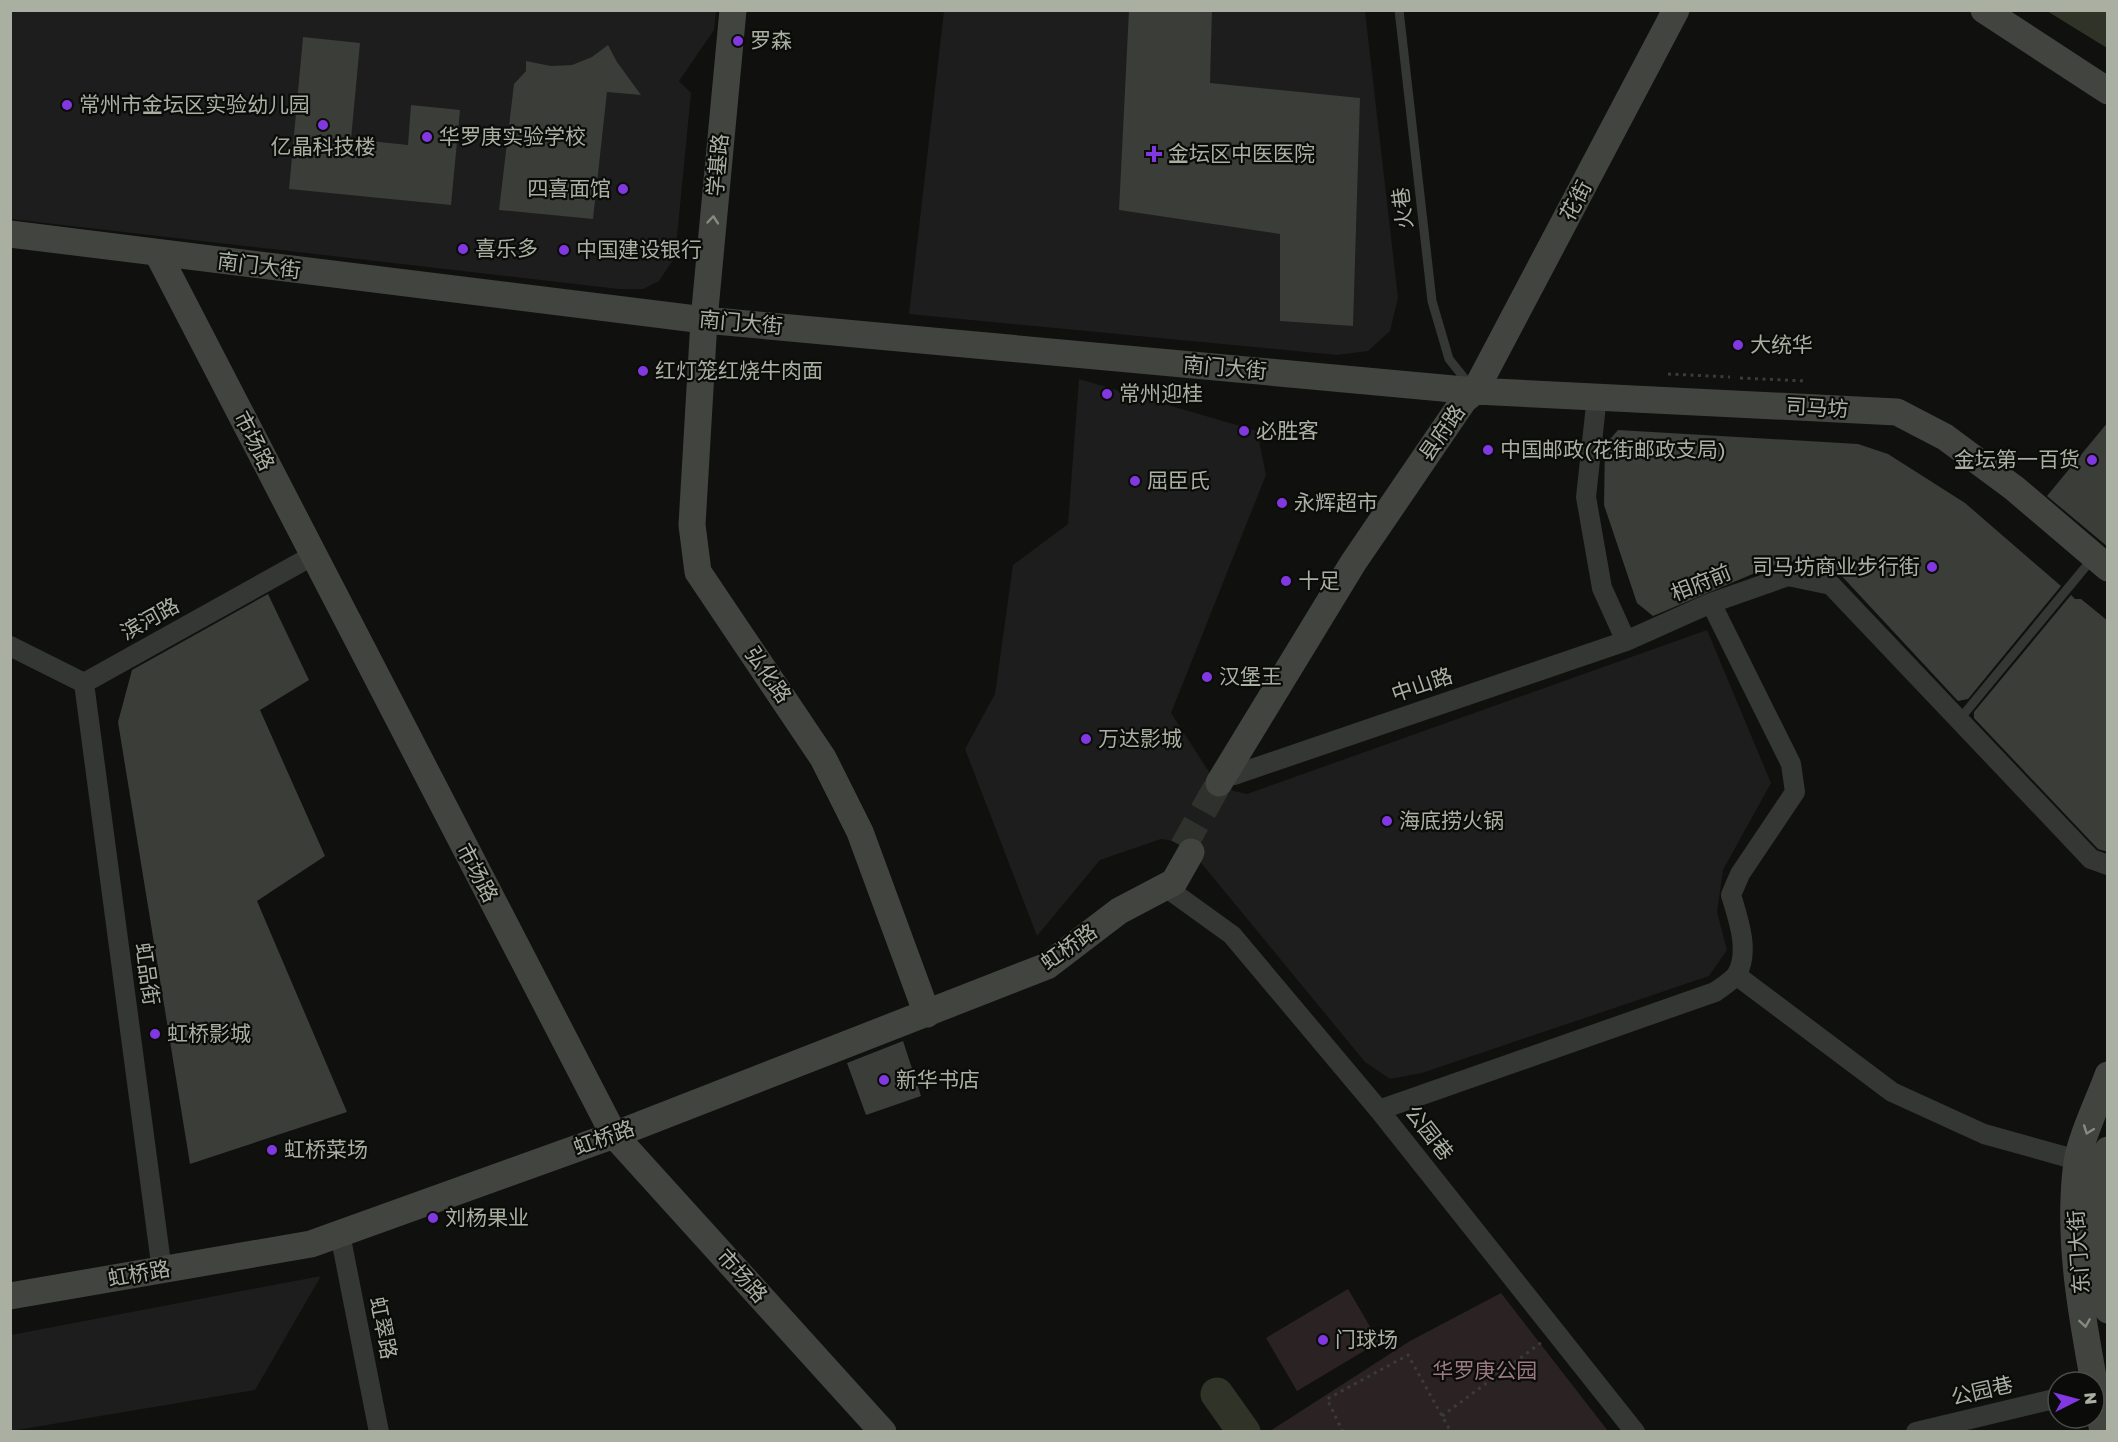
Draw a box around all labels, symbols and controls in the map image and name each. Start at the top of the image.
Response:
place label: 罗森 [750,27,792,53]
marker: 罗森 [731,34,745,48]
place label: 常州市金坛区实验幼儿园 [79,91,310,117]
marker: 常州市金坛区实验幼儿园 [60,98,74,112]
marker: 亿晶科技楼 [316,118,330,132]
place label: 华罗庚实验学校 [439,123,586,149]
marker: 华罗庚实验学校 [420,130,434,144]
street label: 学基路 [701,132,733,197]
place label: 亿晶科技楼 [271,133,376,159]
place label: 金坛区中医医院 [1168,140,1315,166]
marker: 金坛区中医医院 [1145,145,1163,163]
place label: 四喜面馆 [527,175,611,201]
street label: 花街 [1554,176,1596,225]
marker: 四喜面馆 [616,182,630,196]
street label: 火巷 [1387,186,1417,231]
one-way arrow [706,215,719,224]
place label: 喜乐多 [475,235,538,261]
place label: 中国建设银行 [576,236,702,262]
marker: 喜乐多 [456,242,470,256]
marker: 中国建设银行 [557,243,571,257]
street label: 南门大街 [216,247,302,283]
street label: 南门大街 [698,305,784,339]
place label: 大统华 [1750,331,1813,357]
marker: 大统华 [1731,338,1745,352]
street label: 南门大街 [1182,350,1268,384]
place label: 红灯笼红烧牛肉面 [655,357,823,383]
marker: 红灯笼红烧牛肉面 [636,364,650,378]
place label: 常州迎桂 [1119,380,1203,406]
marker: 常州迎桂 [1100,387,1114,401]
street label: 司马坊 [1785,392,1849,422]
street label: 县府路 [1412,399,1470,466]
street label: 市场路 [229,407,281,475]
place label: 必胜客 [1256,417,1319,443]
marker: 必胜客 [1237,424,1251,438]
place label: 中国邮政(花街邮政支局) [1500,436,1726,462]
marker: 中国邮政(花街邮政支局) [1481,443,1495,457]
place label: 金坛第一百货 [1954,446,2080,472]
marker: 金坛第一百货 [2085,453,2099,467]
place label: 屈臣氏 [1147,467,1210,493]
marker: 屈臣氏 [1128,474,1142,488]
place label: 永辉超市 [1294,489,1378,515]
marker: 永辉超市 [1275,496,1289,510]
place label: 司马坊商业步行街 [1752,553,1920,579]
street label: 相府前 [1667,558,1735,606]
marker: 司马坊商业步行街 [1925,560,1939,574]
place label: 十足 [1298,567,1340,593]
marker: 十足 [1279,574,1293,588]
street label: 滨河路 [116,591,183,645]
street label: 弘化路 [740,641,798,708]
street label: 中山路 [1388,662,1456,707]
place label: 汉堡王 [1219,663,1282,689]
marker: 汉堡王 [1200,670,1214,684]
place label: 万达影城 [1098,725,1182,751]
marker: 万达影城 [1079,732,1093,746]
place label: 海底捞火锅 [1399,807,1504,833]
marker: 海底捞火锅 [1380,814,1394,828]
street label: 市场路 [452,839,504,906]
street label: 虹桥路 [1035,917,1102,975]
street label: 虹品街 [131,941,165,1007]
place label: 虹桥影城 [167,1020,251,1046]
marker: 虹桥影城 [148,1027,162,1041]
place label: 新华书店 [896,1066,980,1092]
marker: 新华书店 [877,1073,891,1087]
street label: 公园巷 [1400,1100,1459,1165]
street label: 虹桥路 [570,1114,638,1160]
one-way arrow [2082,1124,2095,1135]
place label: 虹桥菜场 [284,1136,368,1162]
marker: 虹桥菜场 [265,1143,279,1157]
place label: 刘杨果业 [445,1204,529,1230]
street label: 东门大街 [2062,1209,2094,1295]
marker: 刘杨果业 [426,1211,440,1225]
street label: 市场路 [712,1243,773,1307]
street label: 虹桥路 [106,1255,172,1291]
street label: 虹翠路 [365,1294,403,1361]
one-way arrow [2079,1318,2091,1327]
place label: 门球场 [1335,1326,1398,1352]
marker: 门球场 [1316,1333,1330,1347]
park label: 华罗庚公园 [1433,1357,1538,1383]
street label: 公园巷 [1948,1370,2015,1410]
north arrow [2046,1370,2106,1430]
text: N [2080,1391,2101,1406]

